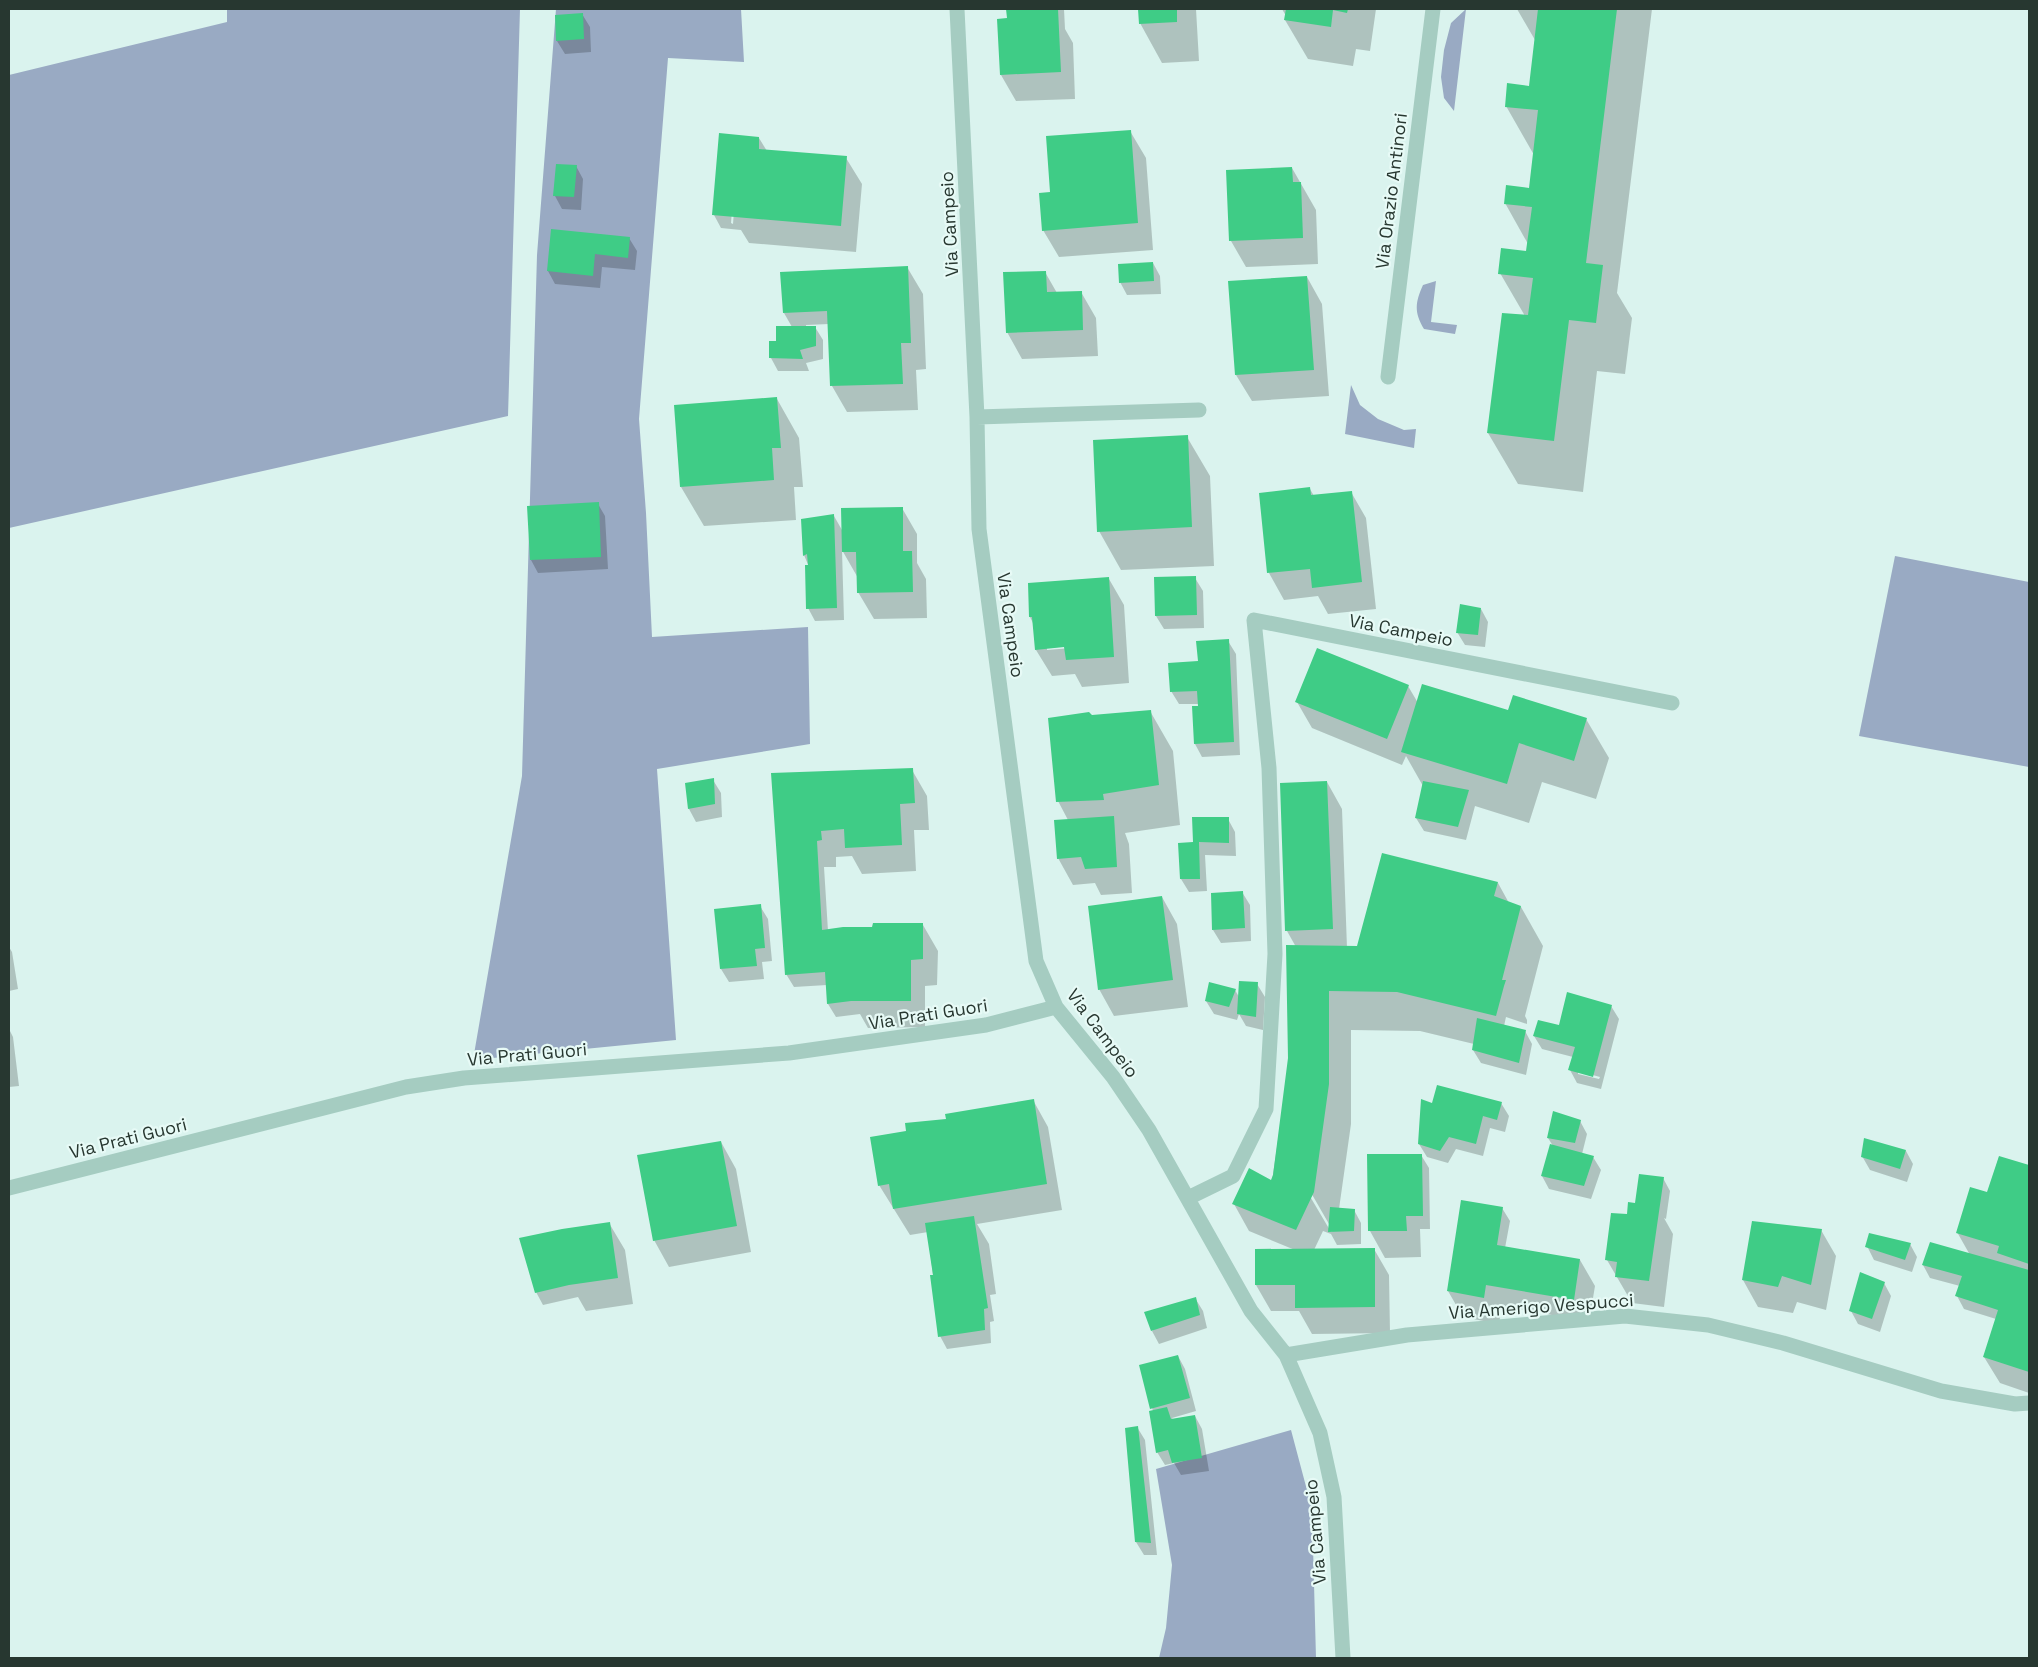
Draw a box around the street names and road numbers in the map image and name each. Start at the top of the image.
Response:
street label: Via Orazio Antinori [1370,112,1412,270]
street label: Via Campeio [935,171,963,277]
street label: Via Campeio [992,571,1030,679]
street label: Via Campeio [1347,609,1455,651]
street label: Via Campeio [1062,984,1144,1082]
street label: Via Prati Guori [867,993,989,1035]
street label: Via Prati Guori [466,1037,588,1071]
street label: Via Prati Guori [67,1112,189,1164]
street label: Via Amerigo Vespucci [1448,1288,1634,1324]
street label: Via Campeio [1299,1478,1331,1586]

